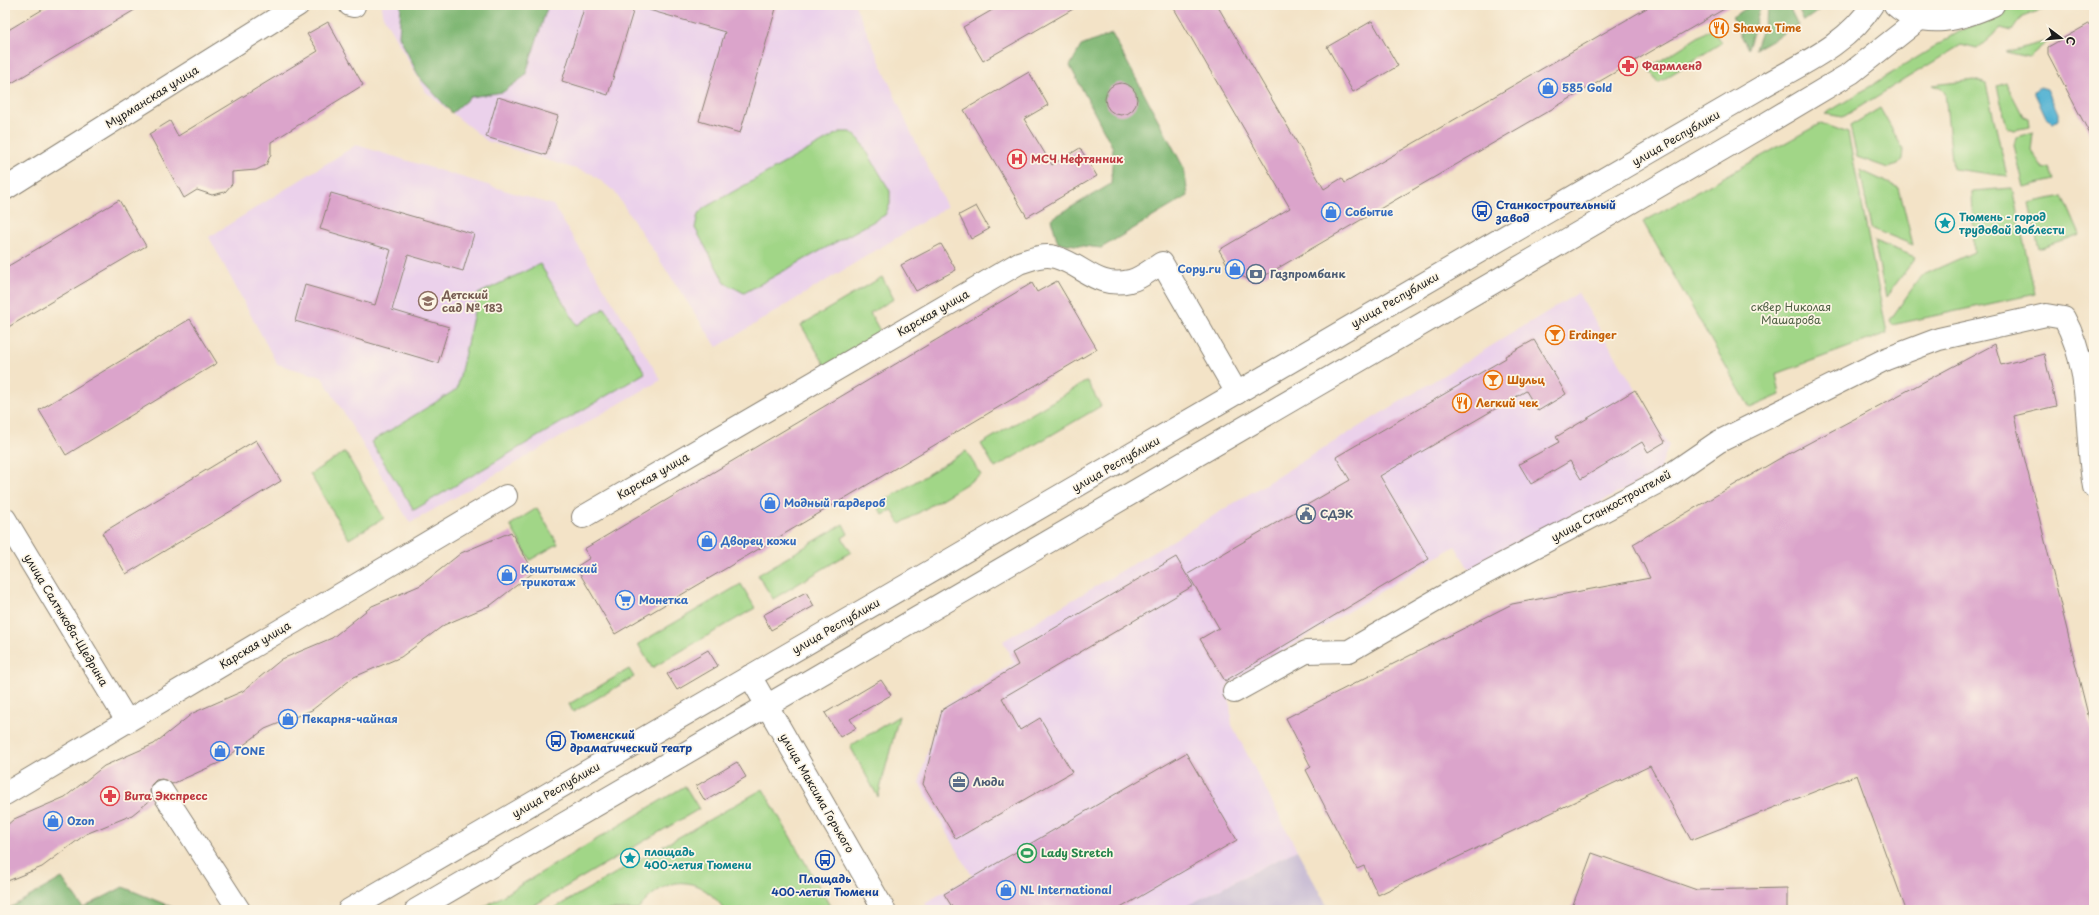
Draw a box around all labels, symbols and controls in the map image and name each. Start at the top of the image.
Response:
restaurant icon: Shawa Time [1708,17,1730,39]
north arrow [2041,18,2081,58]
place label: Shawa Time [1733,19,1801,36]
text: С [2062,35,2080,47]
pharmacy icon: Фармленд [1617,55,1639,77]
place label: Фармленд [1642,57,1702,74]
street label: Мурманская улица [102,61,202,132]
shop icon: 585 Gold [1537,77,1559,99]
place label: 585 Gold [1562,79,1612,96]
street label: улица Республики [1629,105,1723,170]
hospital icon: МСЧ Нефтянник [1006,148,1028,170]
place label: МСЧ Нефтянник [1031,150,1124,167]
place label: Станкостроительный завод [1495,196,1616,226]
bus stop icon: Станкостроительный завод [1471,200,1493,222]
shop icon: Событие [1320,201,1342,223]
place label: Событие [1345,203,1393,220]
place label: Тюмень - город трудовой доблести [1959,208,2065,238]
place icon: Тюмень - город трудовой доблести [1934,212,1956,234]
shop icon: Copy.ru [1224,258,1246,280]
place label: Copy.ru [1177,260,1221,277]
bank icon: Газпромбанк [1245,263,1267,285]
place label: Газпромбанк [1270,265,1346,282]
street label: улица Республики [1348,267,1442,332]
street label: Карская улица [894,285,972,340]
place label: Детский сад № 183 [441,286,503,316]
school or university icon: Детский сад № 183 [417,290,439,312]
park label: сквер Николая Машарова [1751,298,1831,328]
bar icon: Erdinger [1544,324,1566,346]
place label: Erdinger [1569,326,1617,343]
bar icon: Шульц [1482,369,1504,391]
place label: Шульц [1507,371,1545,388]
restaurant icon: Легкий чек [1451,392,1473,414]
place label: Легкий чек [1476,394,1539,411]
street label: улица Республики [1069,431,1163,496]
street label: Карская улица [614,448,692,503]
street label: улица Станкостроителей [1548,465,1674,546]
shop icon: Модный гардероб [759,492,781,514]
place label: Модный гардероб [784,494,886,511]
public building icon: СДЭК [1295,503,1317,525]
place label: СДЭК [1320,505,1353,522]
shop icon: Дворец кожи [696,530,718,552]
place label: Дворец кожи [720,532,797,549]
street label: улица Салтыкова-Щедрина [20,550,113,689]
place label: Кыштымский трикотаж [520,560,597,590]
shop icon: Кыштымский трикотаж [496,564,518,586]
supermarket icon: Монетка [614,589,636,611]
place label: Монетка [639,591,689,608]
street label: улица Республики [789,593,883,658]
street label: Карская улица [216,616,294,673]
shop icon: Пекарня-чайная [277,708,299,730]
place label: Пекарня-чайная [302,710,398,727]
place label: Тюменский драматический театр [570,726,692,756]
bus stop icon: Тюменский драматический театр [545,730,567,752]
street label: улица Максима Горького [776,730,859,856]
shop icon: TONE [209,740,231,762]
place label: TONE [234,742,265,759]
street label: улица Республики [509,757,603,822]
office icon: Люди [948,771,970,793]
place label: Люди [973,773,1004,790]
pharmacy icon: Вита Экспресс [99,785,121,807]
place label: Вита Экспресс [124,787,208,804]
shop icon: Ozon [42,810,64,832]
place label: Ozon [67,812,95,829]
sports icon: Lady Stretch [1016,842,1038,864]
place label: площадь 400-летия Тюмени [644,843,752,873]
place label: Lady Stretch [1041,844,1113,861]
place icon: площадь 400-летия Тюмени [619,847,641,869]
bus stop icon: Площадь 400-летия Тюмени [814,849,836,871]
place label: Площадь 400-летия Тюмени [771,870,879,900]
shop icon: NL International [995,879,1017,901]
place label: NL International [1020,881,1112,898]

